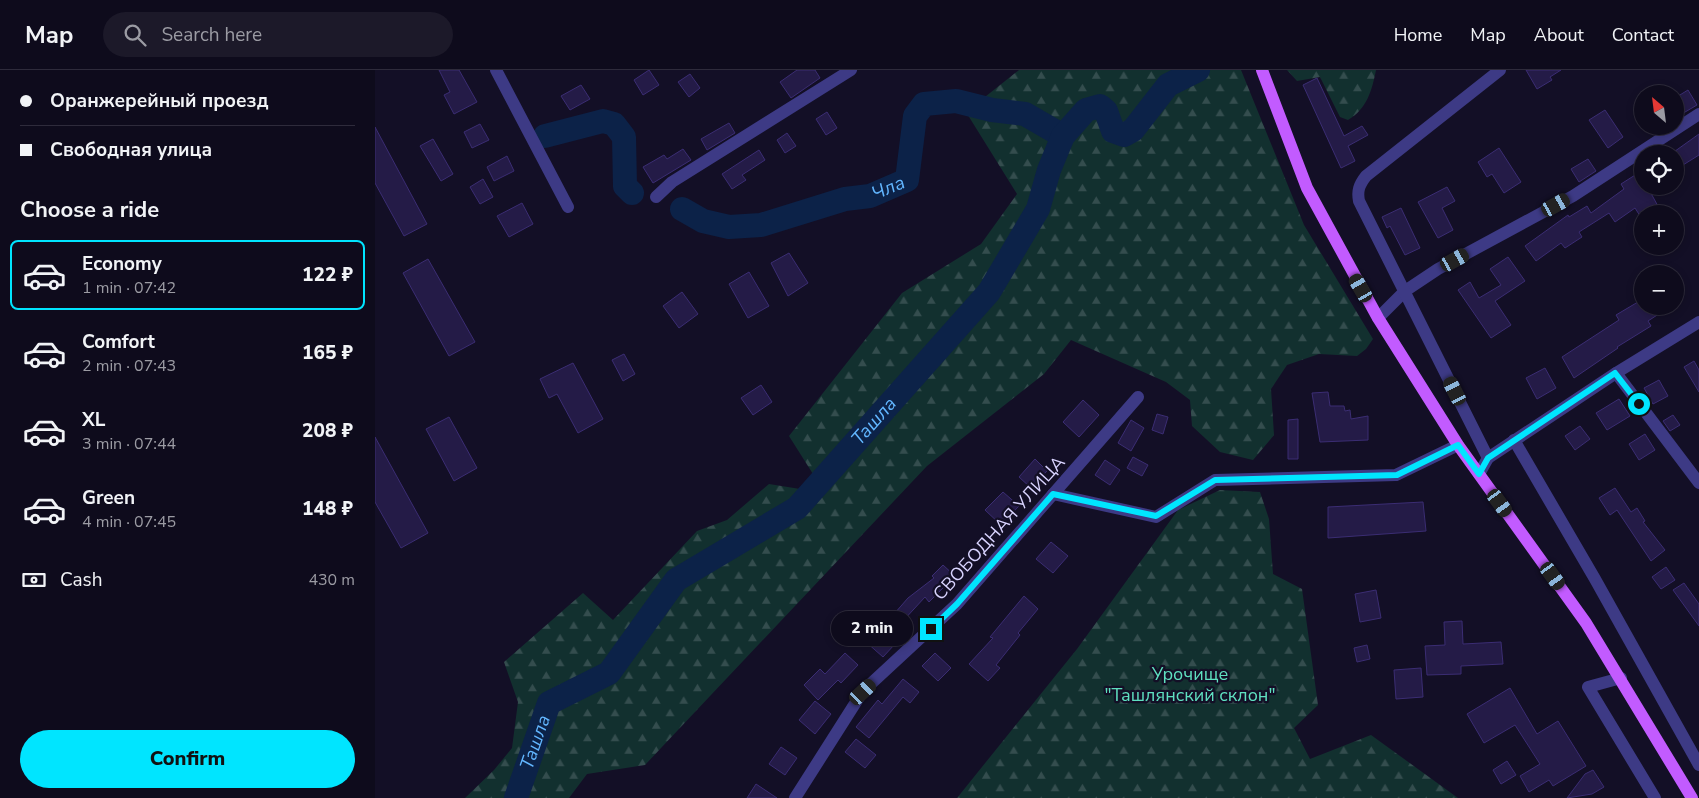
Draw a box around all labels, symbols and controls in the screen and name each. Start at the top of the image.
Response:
search box [103,12,453,57]
text: Map [25,19,73,51]
icon: search [121,21,149,49]
text: Search here [161,22,262,48]
text: Home [1394,23,1442,47]
text: Map [1470,23,1506,47]
text: About [1534,23,1584,47]
text: Contact [1612,23,1674,47]
north arrow [1634,85,1684,135]
map controls [1634,85,1684,315]
text: Оранжерейный проезд [50,88,268,114]
text: Свободная улица [50,137,212,163]
button: locate [1634,145,1684,195]
water label: Чла [868,169,909,207]
car [1539,191,1572,219]
text: Choose a ride [20,195,159,225]
button: + [1634,205,1684,255]
car [1438,246,1471,274]
text: Economy [82,251,162,277]
icon: car [22,253,67,298]
text: 122 ₽ [302,262,353,288]
button: − [1634,265,1684,315]
car [1347,271,1374,305]
text: 1 min · 07:42 [82,277,176,299]
text: Comfort [82,329,155,355]
icon: car [22,331,67,376]
text: 165 ₽ [302,340,353,366]
text: 2 min · 07:43 [82,355,176,377]
car [1441,374,1468,408]
water label: Ташла [846,392,903,451]
route start [1628,393,1650,415]
text: XL [82,407,105,433]
icon: car [22,409,67,454]
text: 208 ₽ [302,418,353,444]
text: 3 min · 07:44 [82,433,176,455]
street label: СВОБОДНАЯ УЛИЦА [928,451,1070,605]
text: Green [82,485,135,511]
car [1485,486,1514,520]
icon: car [22,487,67,532]
text: 148 ₽ [302,496,353,522]
text: 4 min · 07:45 [82,511,176,533]
car [1538,559,1567,593]
icon: cash [20,566,48,594]
text: Cash [60,567,102,593]
text: 430 m [308,569,355,591]
callout: 2 min [831,612,913,646]
text: 2 min [851,617,893,639]
route end [920,618,942,640]
park label: Урочище "Ташлянский склон" [1105,662,1275,707]
car [846,676,879,708]
water label: Ташла [514,711,557,773]
button: Confirm [20,730,355,788]

